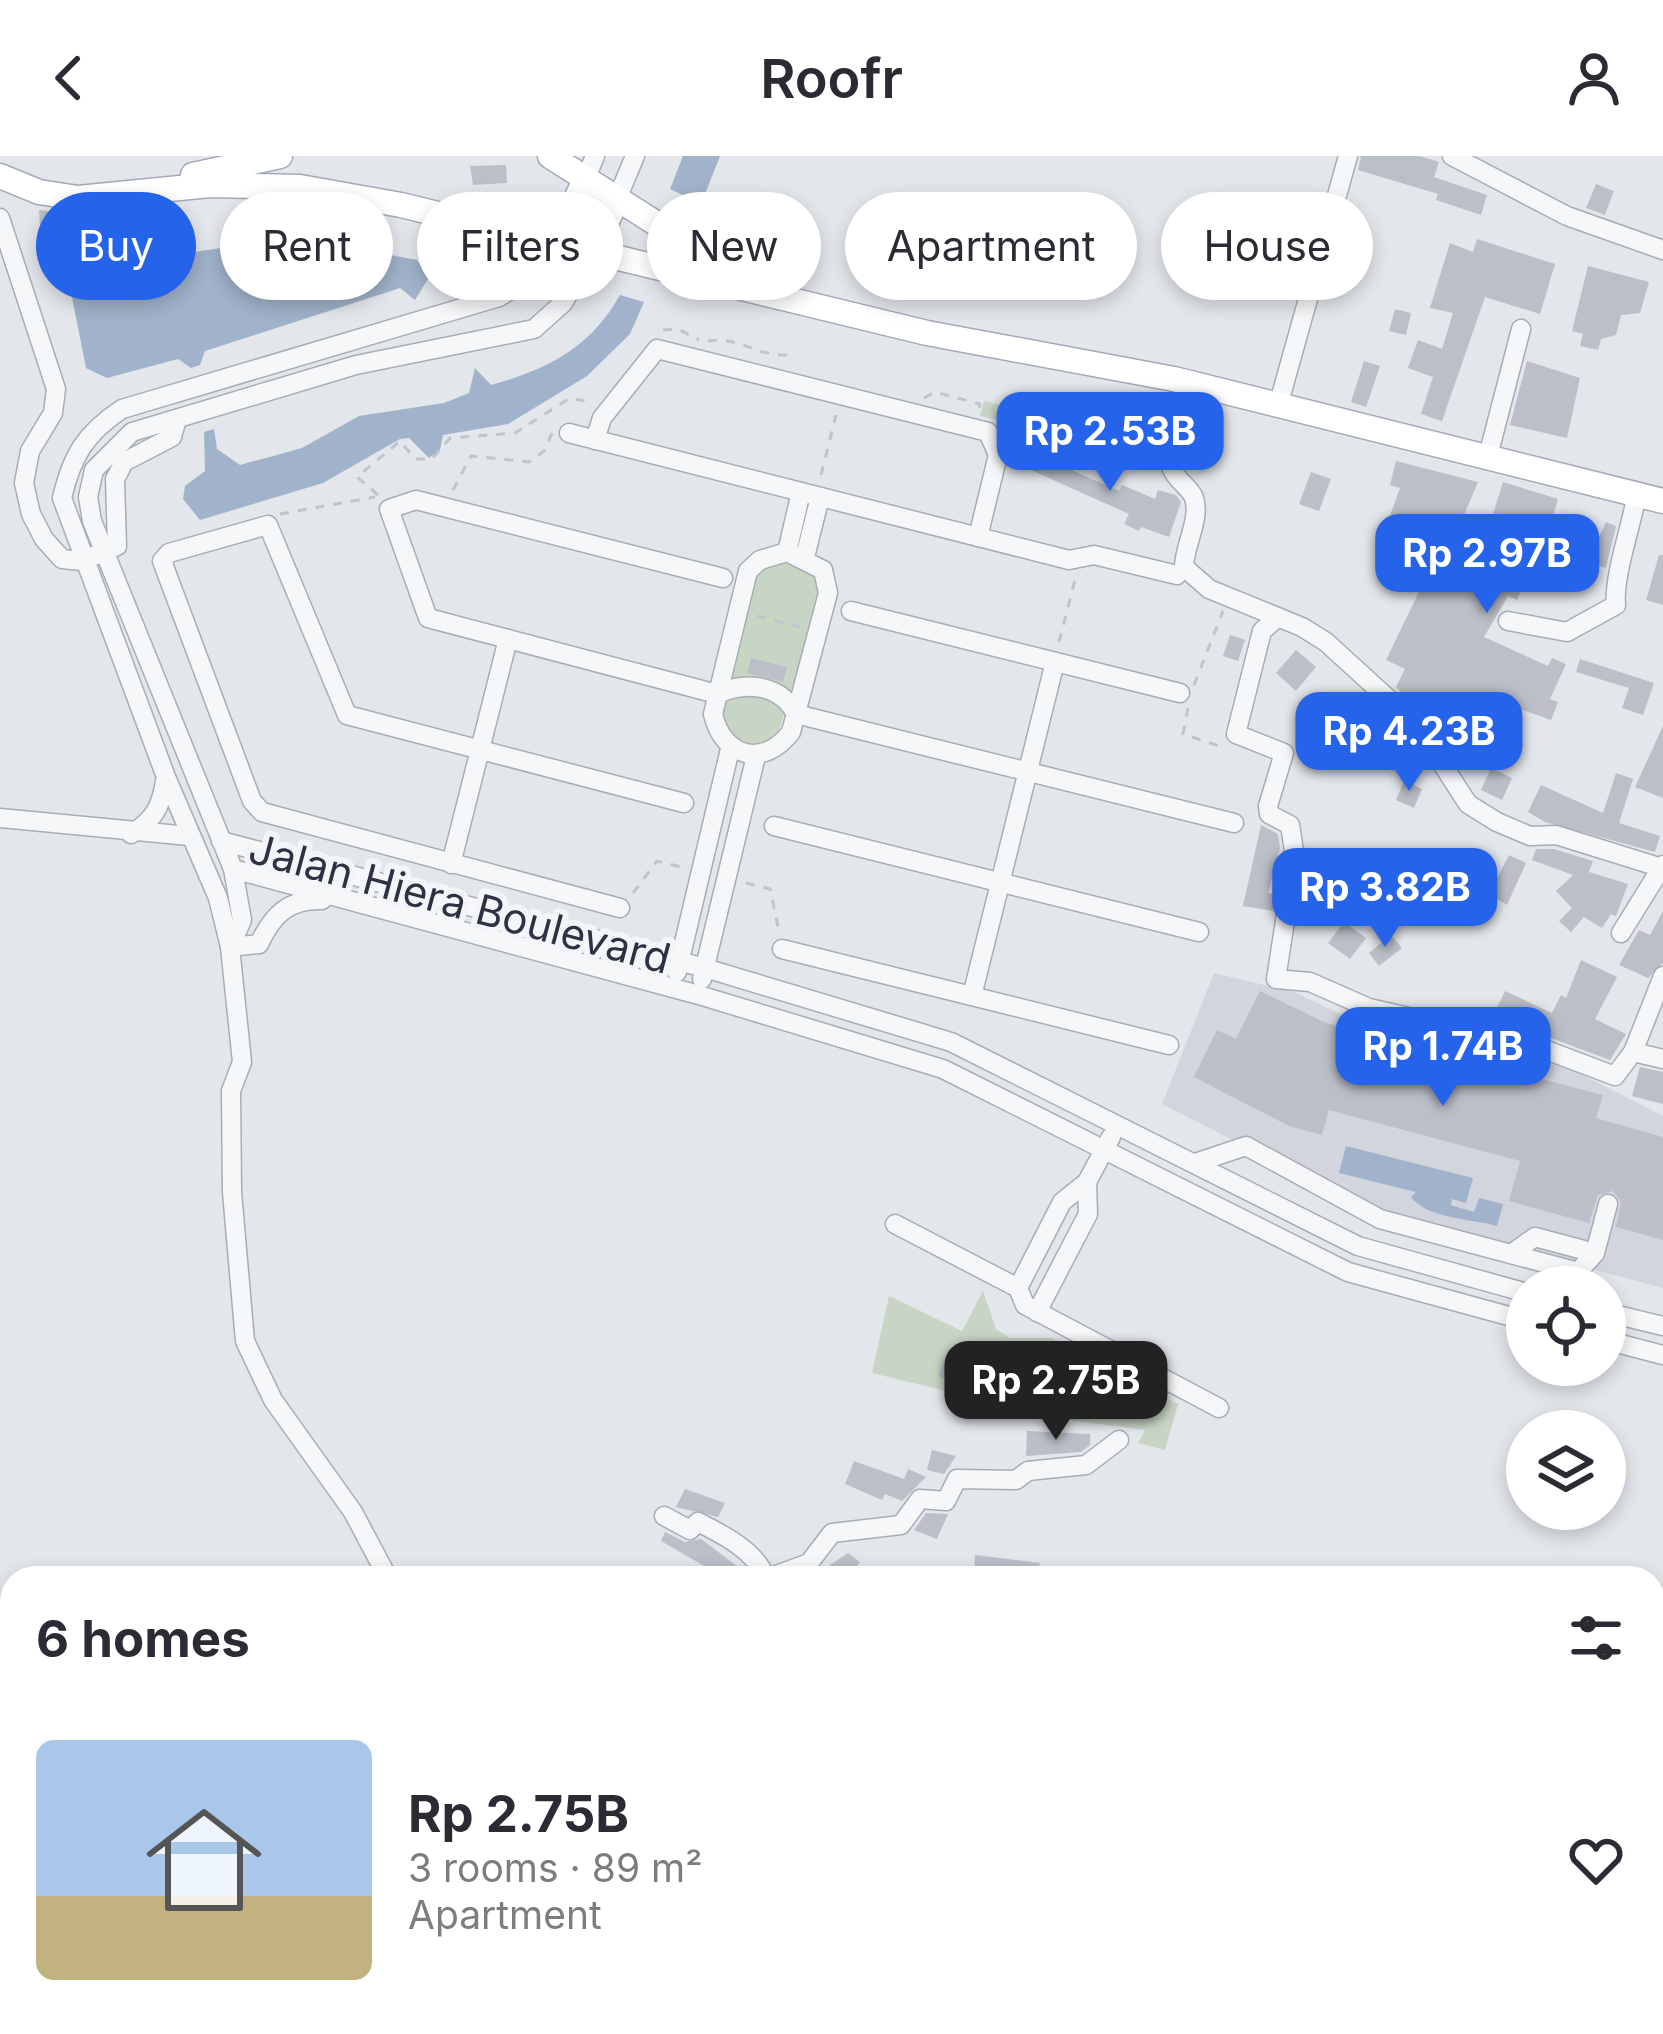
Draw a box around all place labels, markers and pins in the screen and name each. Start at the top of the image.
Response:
pin: Rp 2.53B [986,392,1234,494]
pin: Rp 2.97B [1363,514,1611,616]
pin: Rp 4.23B [1285,692,1533,794]
pin: Rp 3.82B [1261,848,1509,950]
pin: Rp 1.74B [1319,1007,1567,1109]
pin: Rp 2.75B [932,1341,1180,1443]

